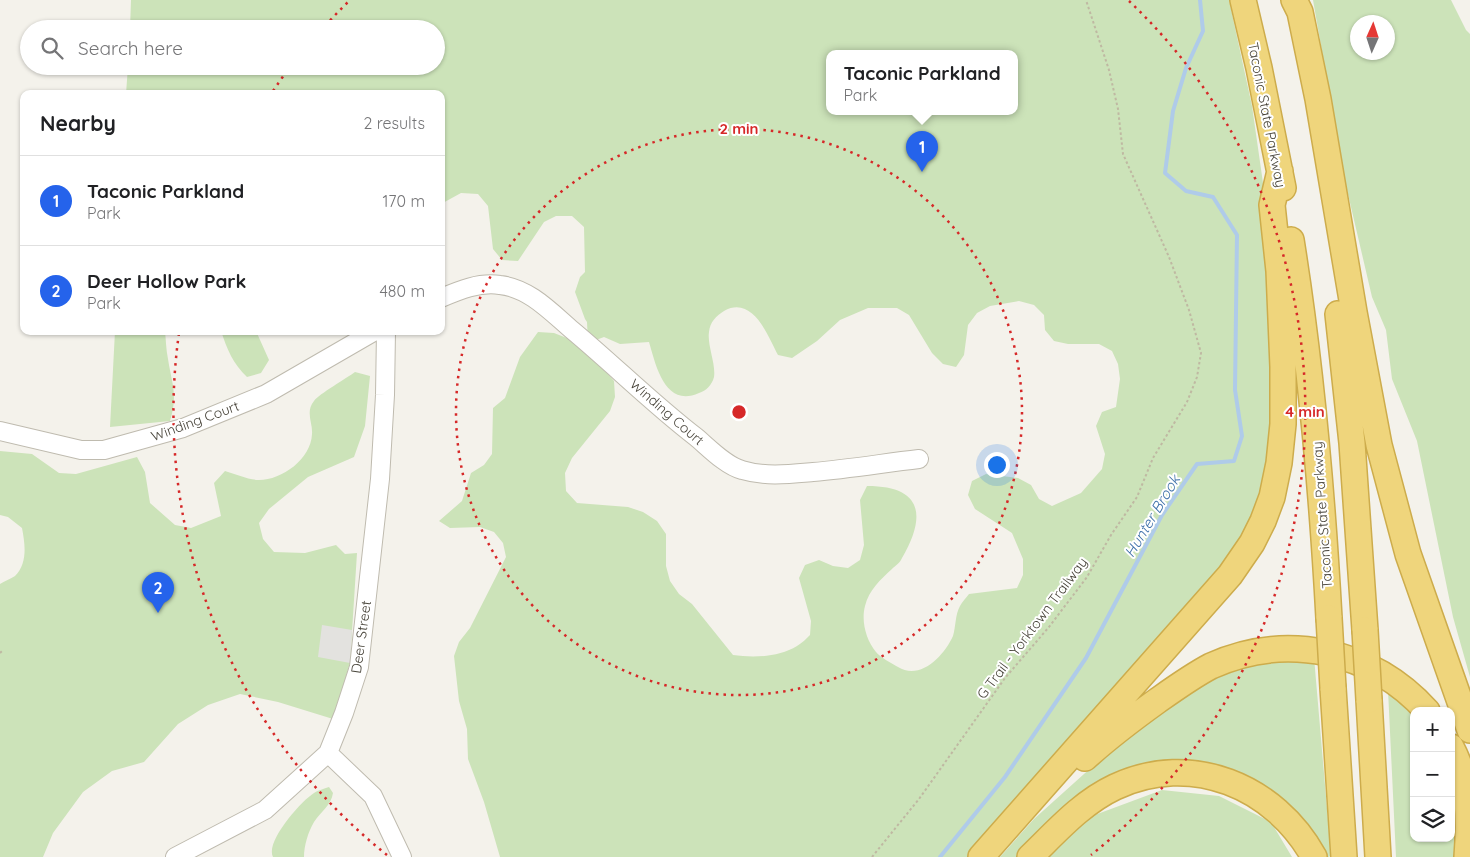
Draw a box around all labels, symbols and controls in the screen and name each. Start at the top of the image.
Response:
north arrow [1350,15,1395,60]
search box [20,20,445,75]
icon: search [38,34,66,62]
text: Search here [78,36,183,60]
street label: Taconic State Parkway [1244,41,1290,189]
popup [826,50,1018,115]
text: Taconic Parkland [843,61,1001,85]
text: Park [843,85,877,105]
text: Nearby [40,110,116,136]
text: 2 results [363,113,425,133]
text: 2 min [719,119,759,138]
pin: 1 [906,131,938,172]
text: Taconic Parkland [87,179,244,203]
text: 1 [53,191,59,211]
text: 170 m [382,191,425,211]
text: Park [87,203,121,223]
text: Deer Hollow Park [87,269,246,293]
text: 2 [51,281,61,301]
text: 480 m [379,281,425,301]
text: Park [87,293,121,313]
street label: Winding Court [626,375,708,449]
street label: Winding Court [148,397,242,445]
text: 4 min [1285,402,1325,421]
centre of rings [730,403,748,421]
street label: Taconic State Parkway [1308,441,1336,589]
your location [984,452,1010,478]
water label: Hunter Brook [1120,470,1185,561]
street label: G Trail - Yorktown Trailway [973,554,1091,702]
pin: 2 [142,572,174,613]
street label: Deer Street [347,599,375,675]
map controls [1410,707,1455,842]
button: + [1410,707,1455,752]
button: − [1410,752,1455,797]
button: layers [1410,797,1455,842]

